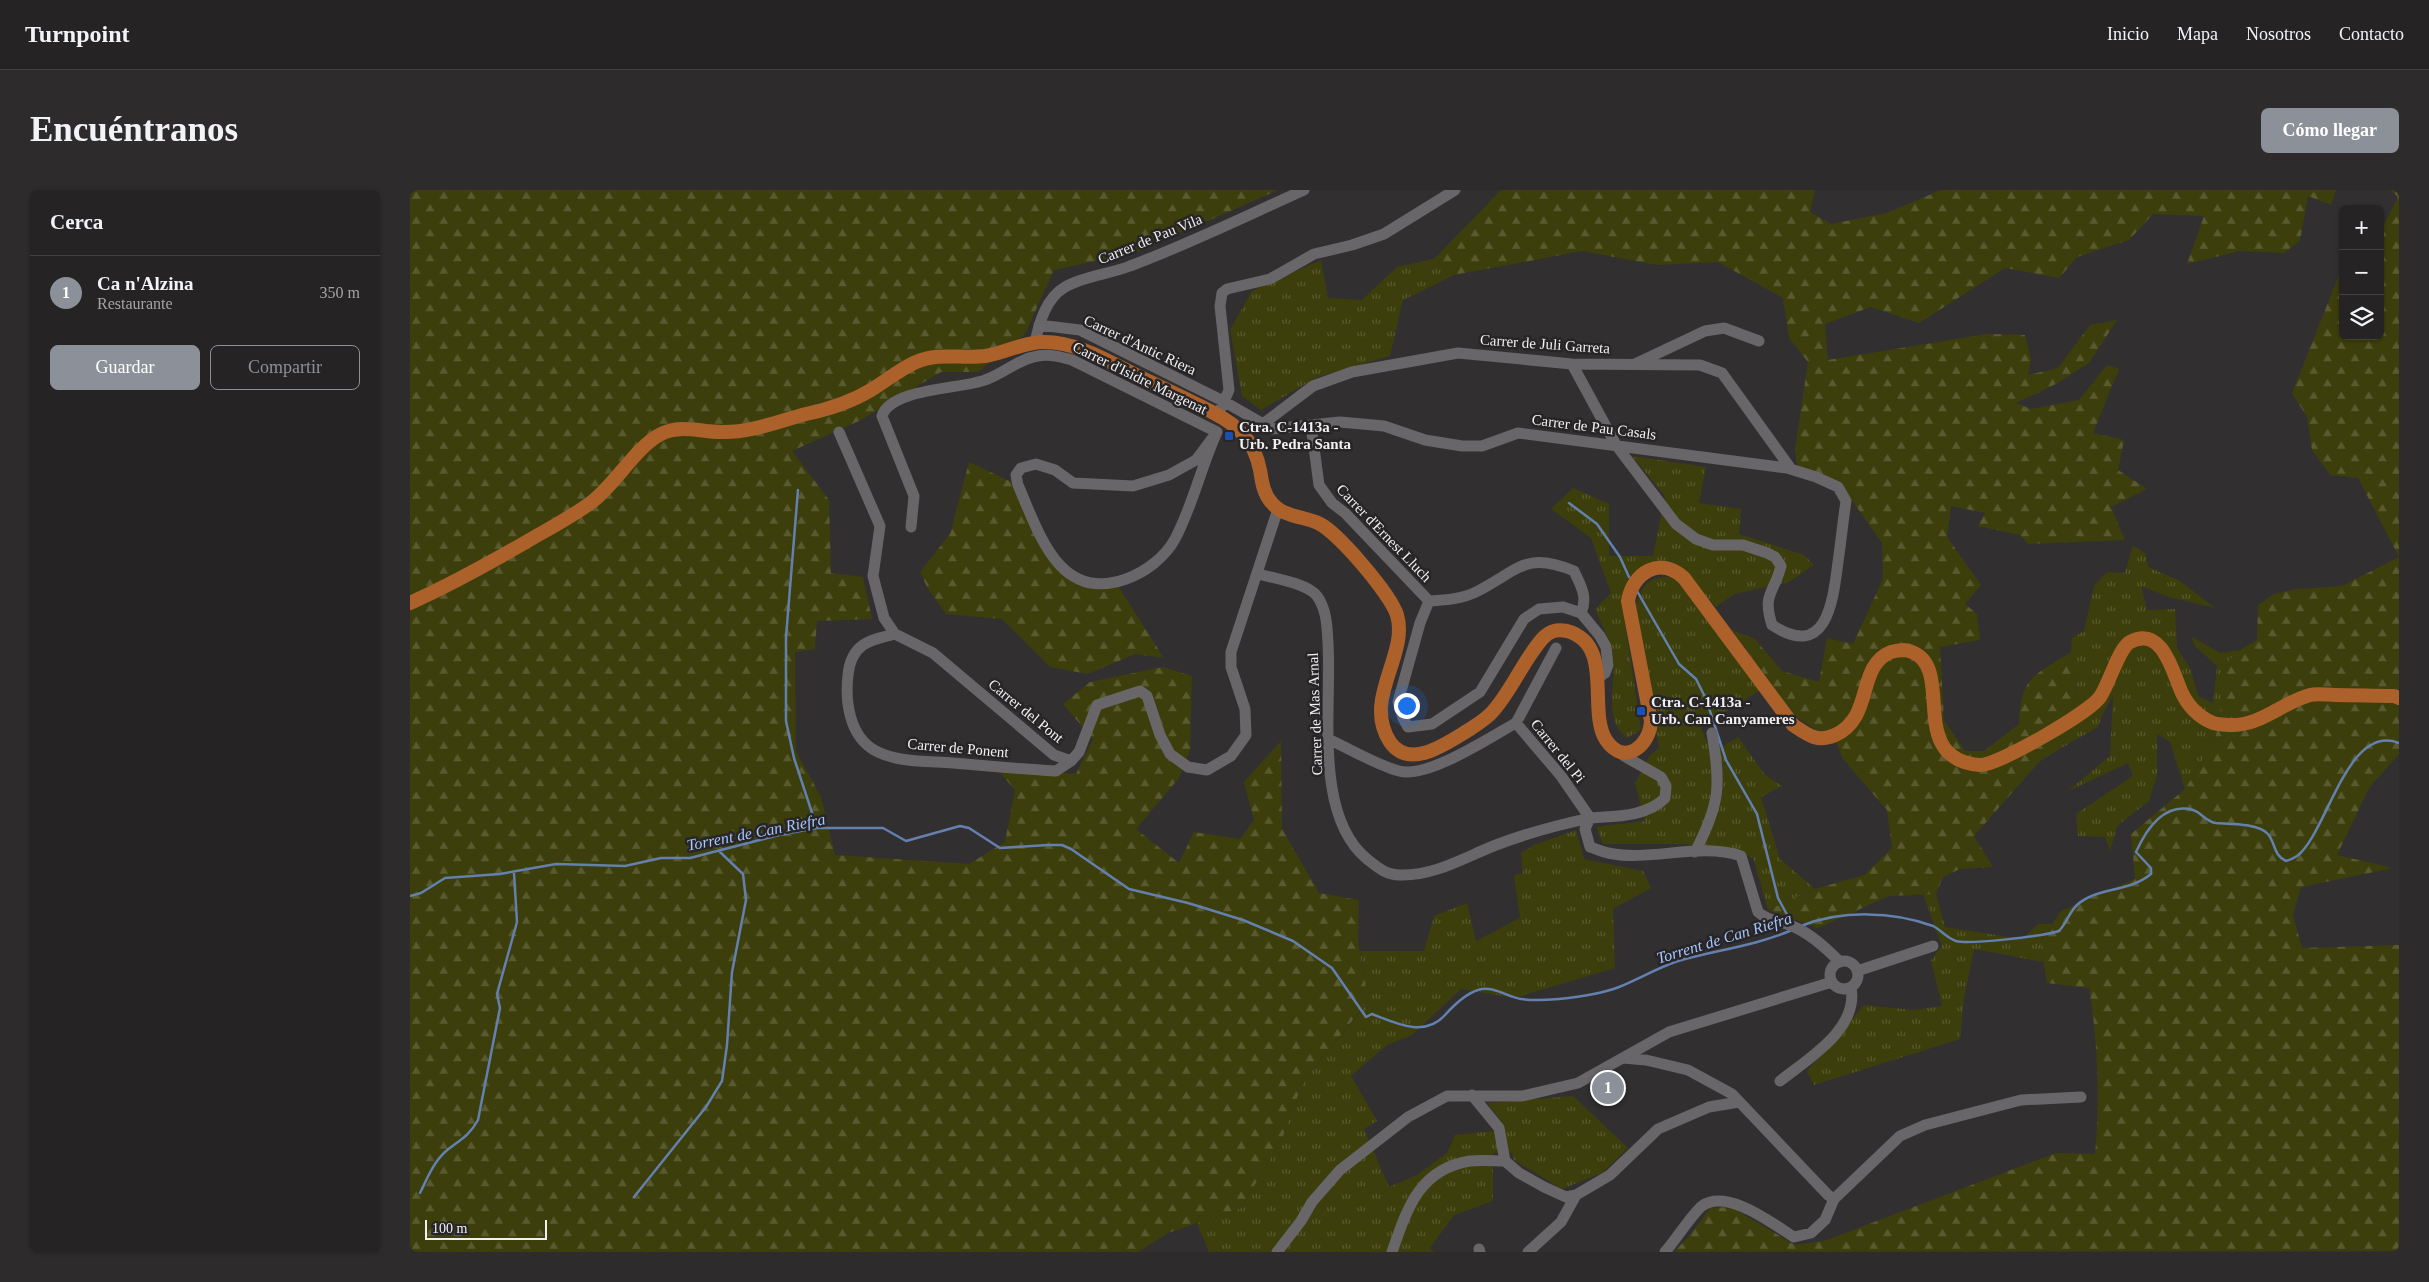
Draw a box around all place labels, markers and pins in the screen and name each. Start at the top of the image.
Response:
place label: Ctra. C-1413a - Urb. Pedra Santa [1239,419,1352,452]
marker: Ctra. C-1413a - Urb. Pedra Santa [1223,430,1235,442]
place label: Ctra. C-1413a - Urb. Can Canyameres [1651,694,1795,727]
marker: Ctra. C-1413a - Urb. Can Canyameres [1635,705,1647,717]
pin: 1 [1592,1069,1624,1107]

